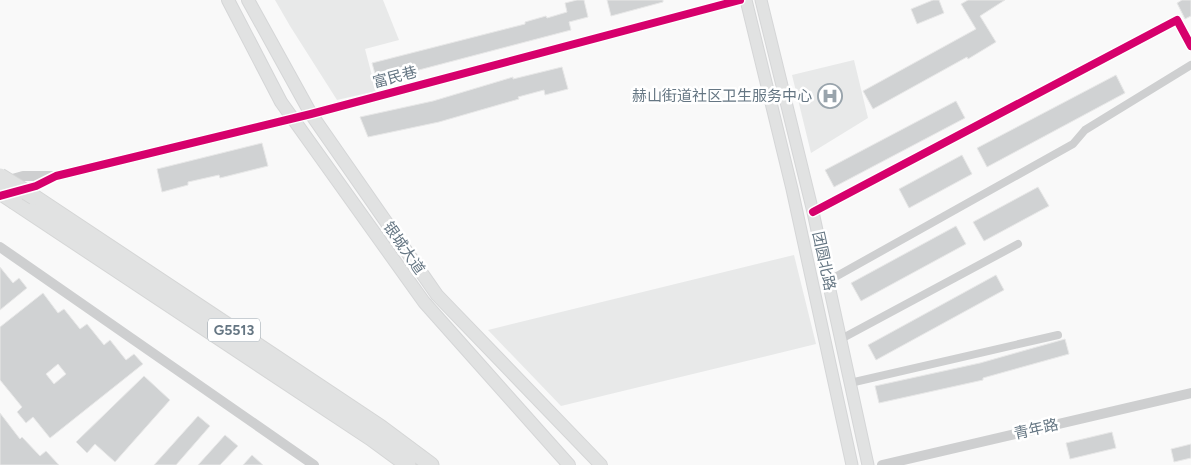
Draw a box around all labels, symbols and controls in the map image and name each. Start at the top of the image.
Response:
street label: 富民巷 [371,62,419,92]
hospital icon: 赫山街道社区卫生服务中心 [817,83,843,109]
place label: 赫山街道社区卫生服务中心 [632,87,812,105]
street label: 银城大道 [379,218,429,278]
street label: 团圆北路 [809,230,839,292]
road number: G5513 [208,318,260,342]
street label: 青年路 [1012,415,1060,443]

